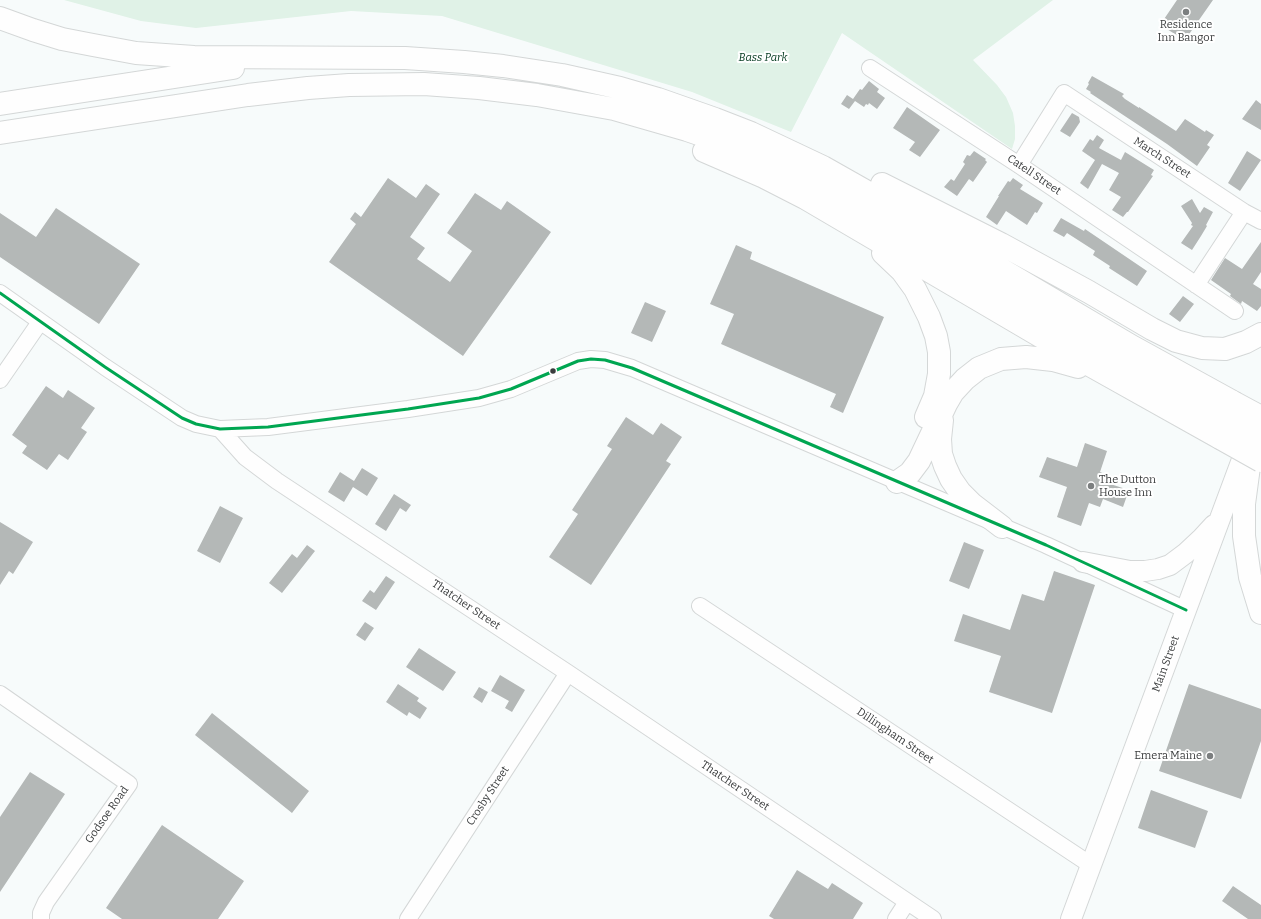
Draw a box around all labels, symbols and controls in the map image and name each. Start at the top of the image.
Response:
marker: Residence Inn Bangor [1181,7,1191,17]
place label: Residence Inn Bangor [1157,18,1215,44]
park label: Bass Park [739,51,787,65]
street label: March Street [1131,135,1193,181]
street label: Catell Street [1004,152,1064,198]
unlabelled marker [548,366,558,376]
place label: The Dutton House Inn [1099,473,1156,499]
marker: The Dutton House Inn [1086,481,1096,491]
street label: Thatcher Street [429,577,503,633]
street label: Main Street [1150,634,1182,694]
street label: Dillingham Street [854,705,936,767]
place label: Emera Maine [1134,749,1202,763]
marker: Emera Maine [1205,751,1215,761]
street label: Thatcher Street [698,758,772,814]
street label: Crosby Street [464,764,512,828]
street label: Godsoe Road [82,784,132,846]

